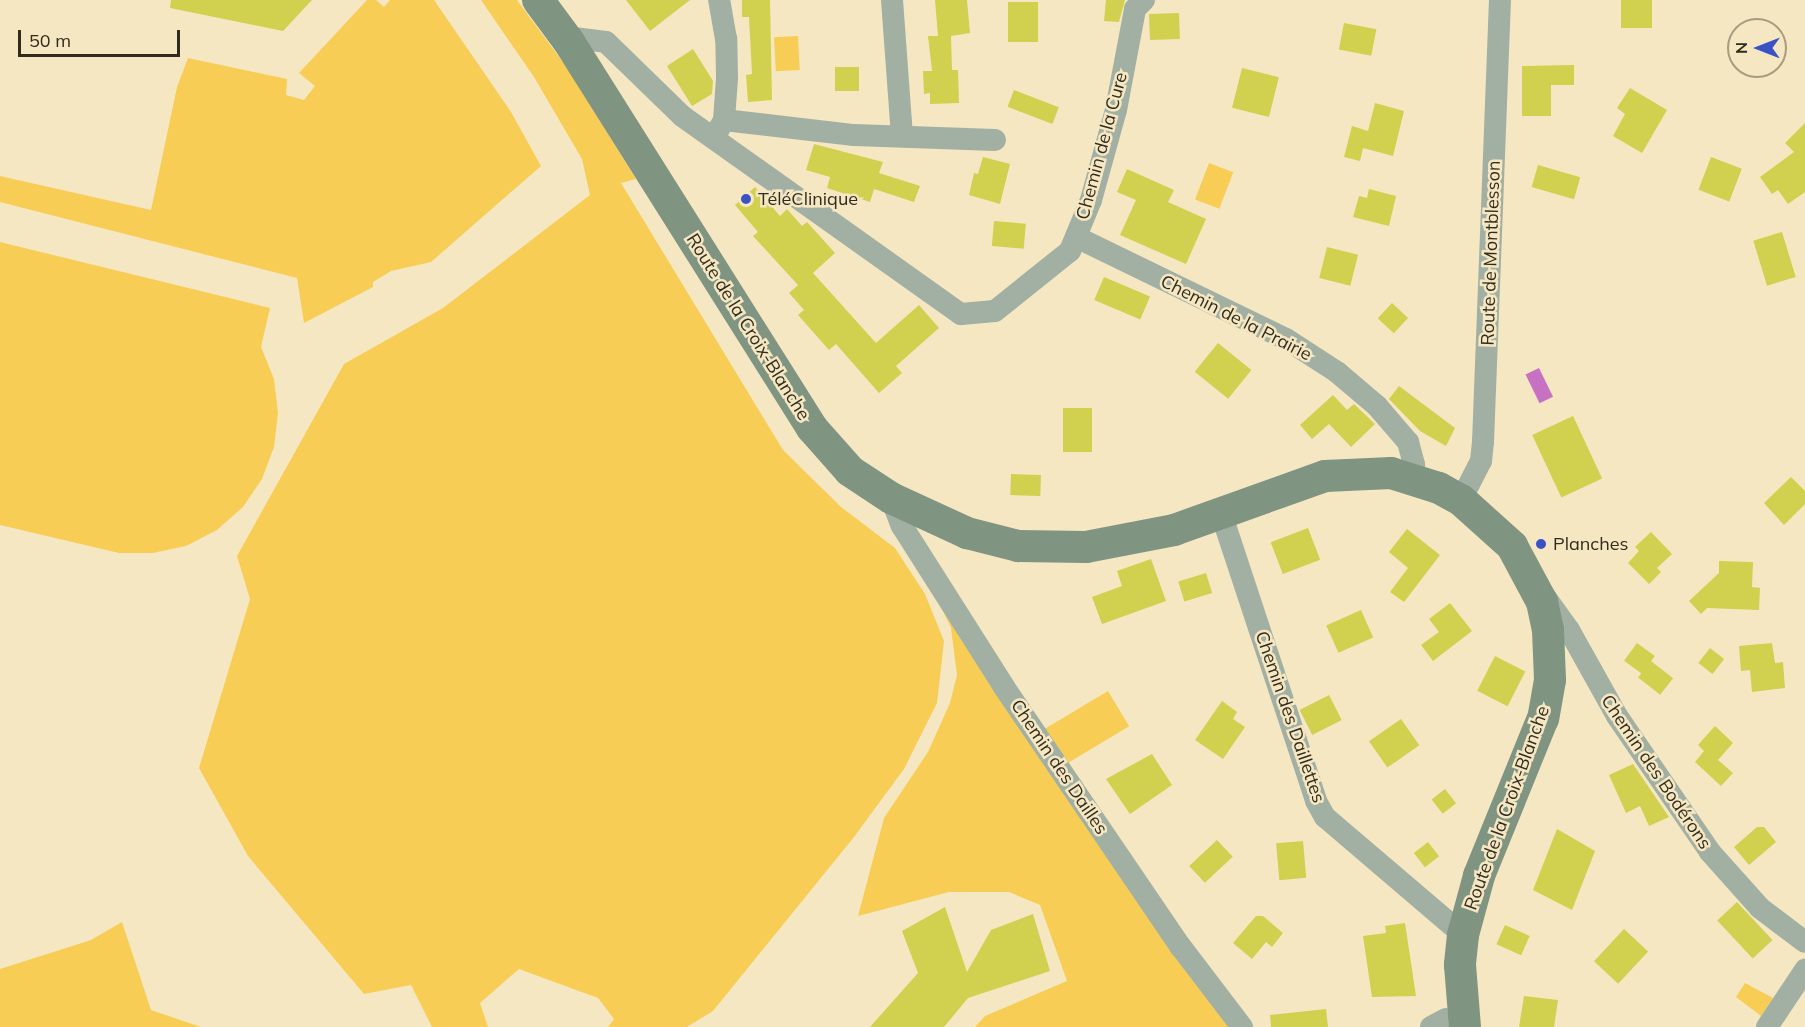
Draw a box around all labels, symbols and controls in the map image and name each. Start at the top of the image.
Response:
scale bar [21,18,183,56]
north arrow [1727,18,1787,78]
text: 50 m [29,29,71,52]
text: N [1731,42,1751,54]
street label: Chemin de la Cure [1072,70,1132,222]
street label: Route de Montblesson [1477,160,1505,346]
place label: TéléClinique [758,188,858,210]
marker: TéléClinique [739,192,753,206]
street label: Route de la Croix-Blanche [682,230,814,424]
street label: Chemin de la Prairie [1157,271,1315,365]
place label: Planches [1553,533,1629,555]
marker: Planches [1534,537,1548,551]
street label: Chemin des Daillettes [1250,628,1330,806]
street label: Chemin des Bodérons [1596,691,1716,853]
street label: Chemin des Dailles [1006,695,1112,839]
street label: Route de la Croix-Blanche [1460,703,1554,913]

